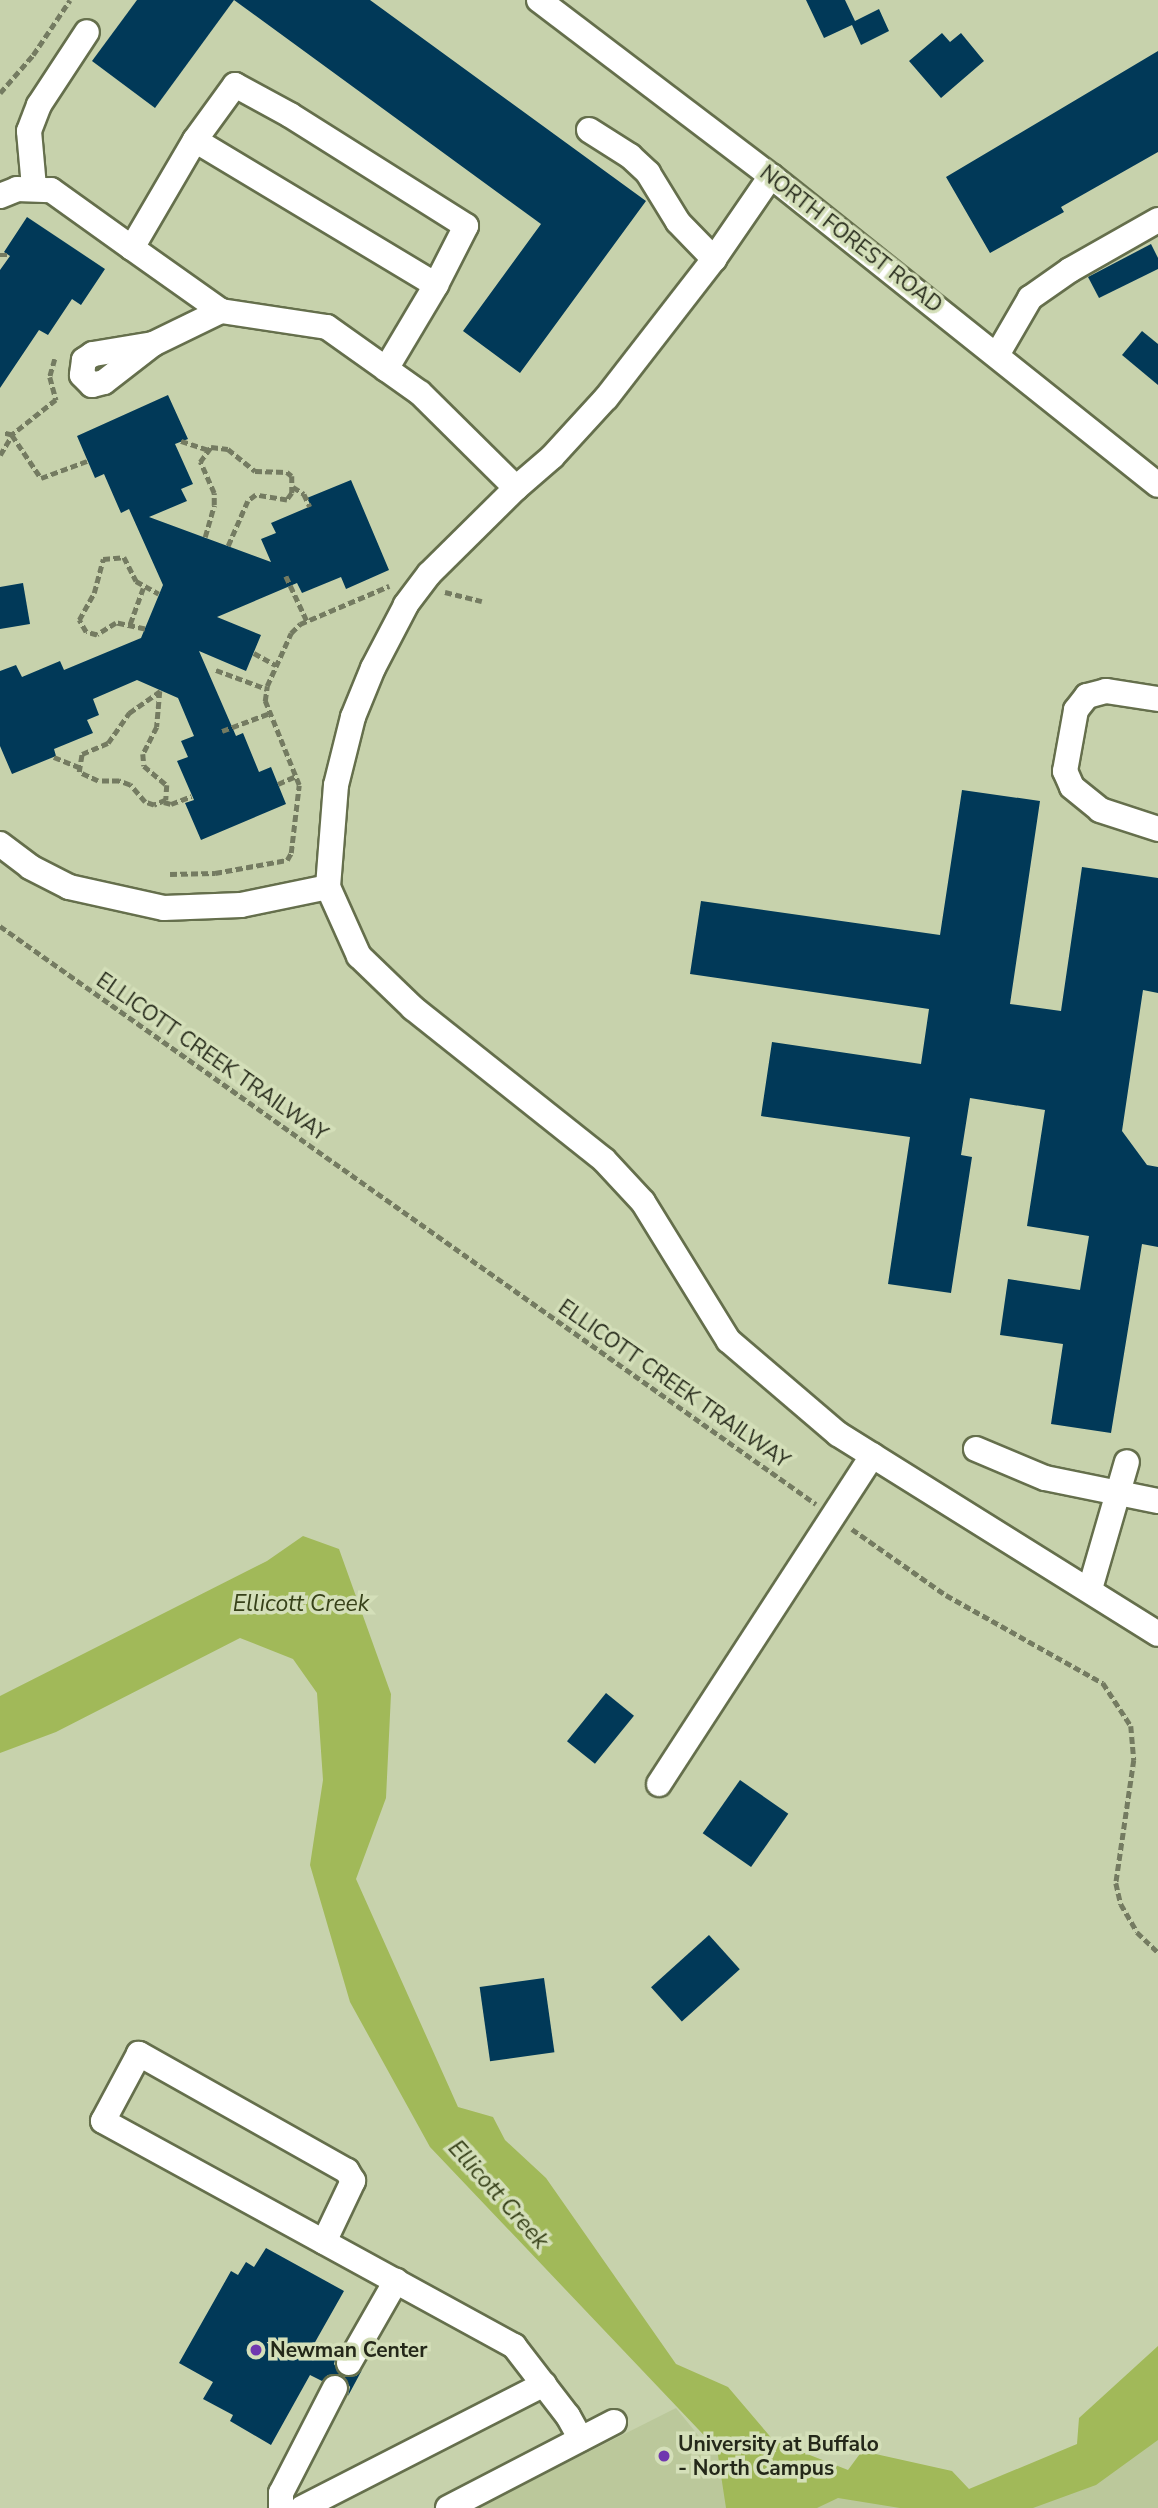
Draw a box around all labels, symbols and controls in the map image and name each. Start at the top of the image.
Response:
street label: NORTH FOREST ROAD [755,160,947,318]
street label: ELLICOTT CREEK TRAILWAY [92,967,332,1147]
street label: ELLICOTT CREEK TRAILWAY [554,1294,794,1474]
water label: Ellicott Creek [233,1590,369,1618]
water label: Ellicott Creek [442,2135,554,2255]
place label: Newman Center [270,2337,427,2363]
marker: Newman Center [248,2342,264,2358]
place label: University at Buffalo - North Campus [678,2431,879,2481]
marker: University at Buffalo - North Campus [656,2448,672,2464]

